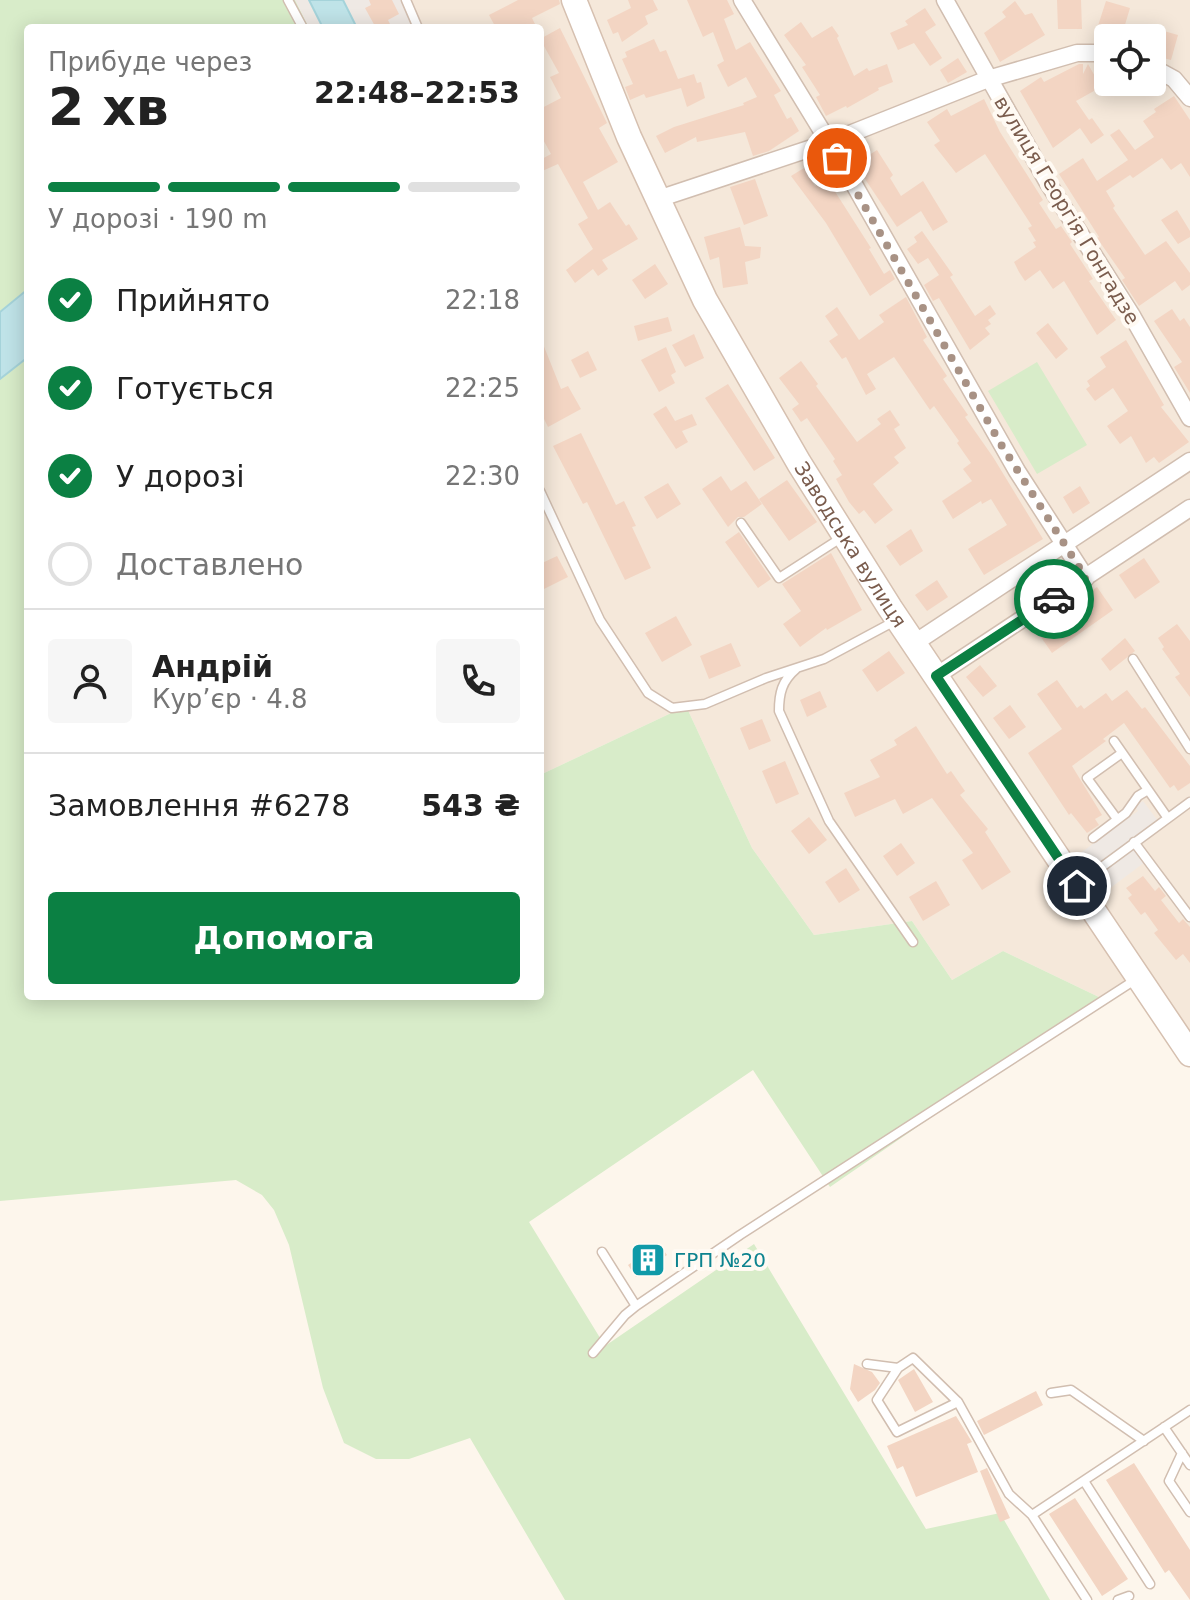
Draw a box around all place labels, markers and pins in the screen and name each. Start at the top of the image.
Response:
pin [803,124,871,192]
pin [1043,852,1111,920]
building icon: ГРП №20 [629,1241,667,1279]
place label: ГРП №20 [674,1248,766,1272]

